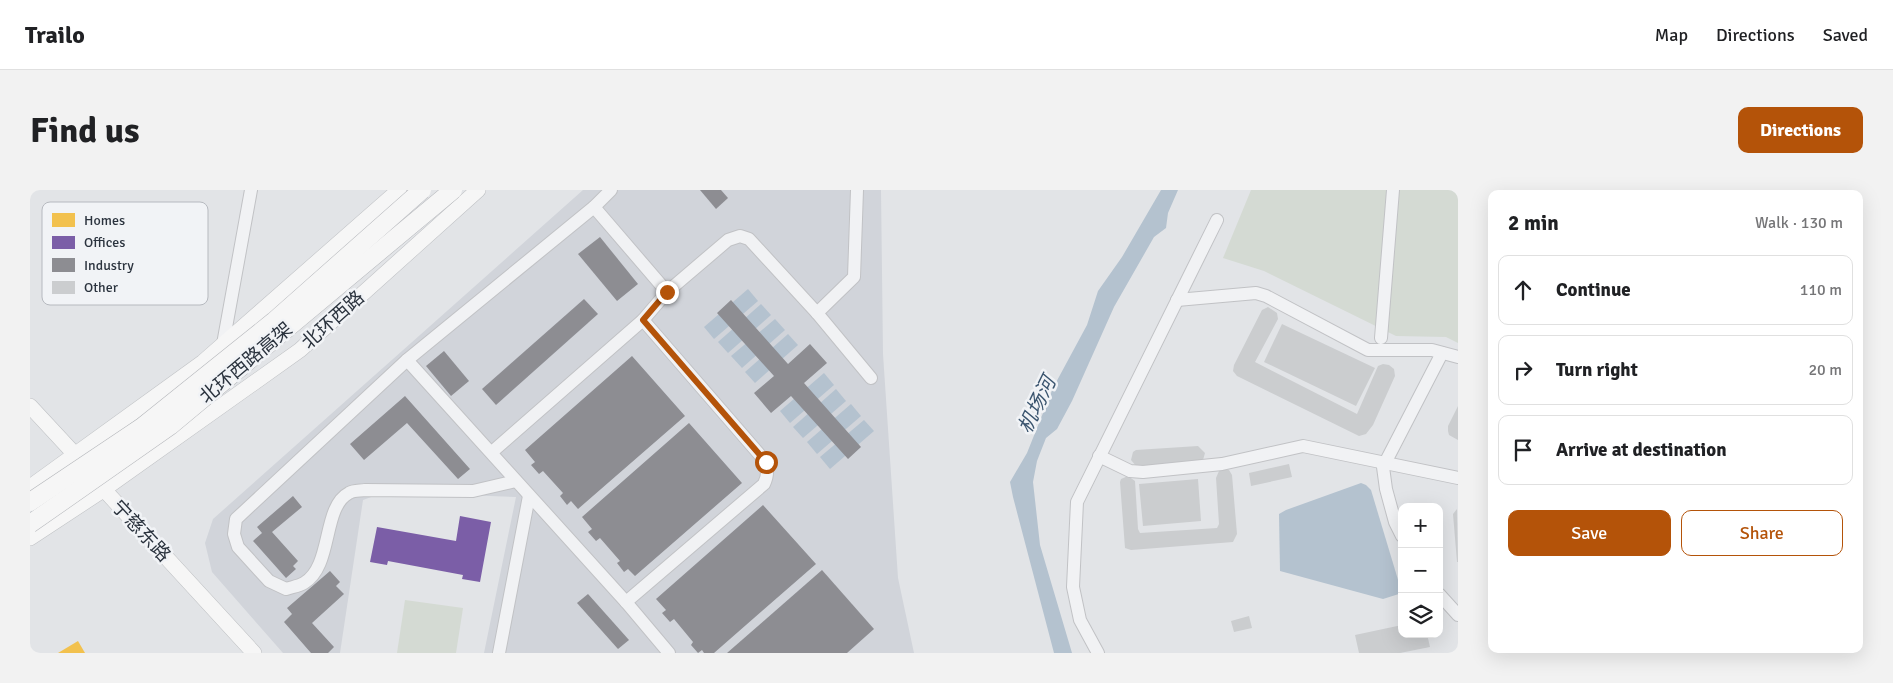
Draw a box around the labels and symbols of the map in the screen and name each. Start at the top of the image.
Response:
legend [42,202,208,305]
text: Homes [84,212,125,229]
text: Offices [84,234,125,251]
text: Industry [84,257,134,274]
text: Other [84,279,119,296]
route end [656,281,679,304]
street label: 北环西路 [297,286,369,354]
street label: 北环西路高架 [195,317,297,409]
water label: 机场河 [1013,369,1063,437]
route start [755,451,778,474]
street label: 宁慈东路 [106,495,176,567]

